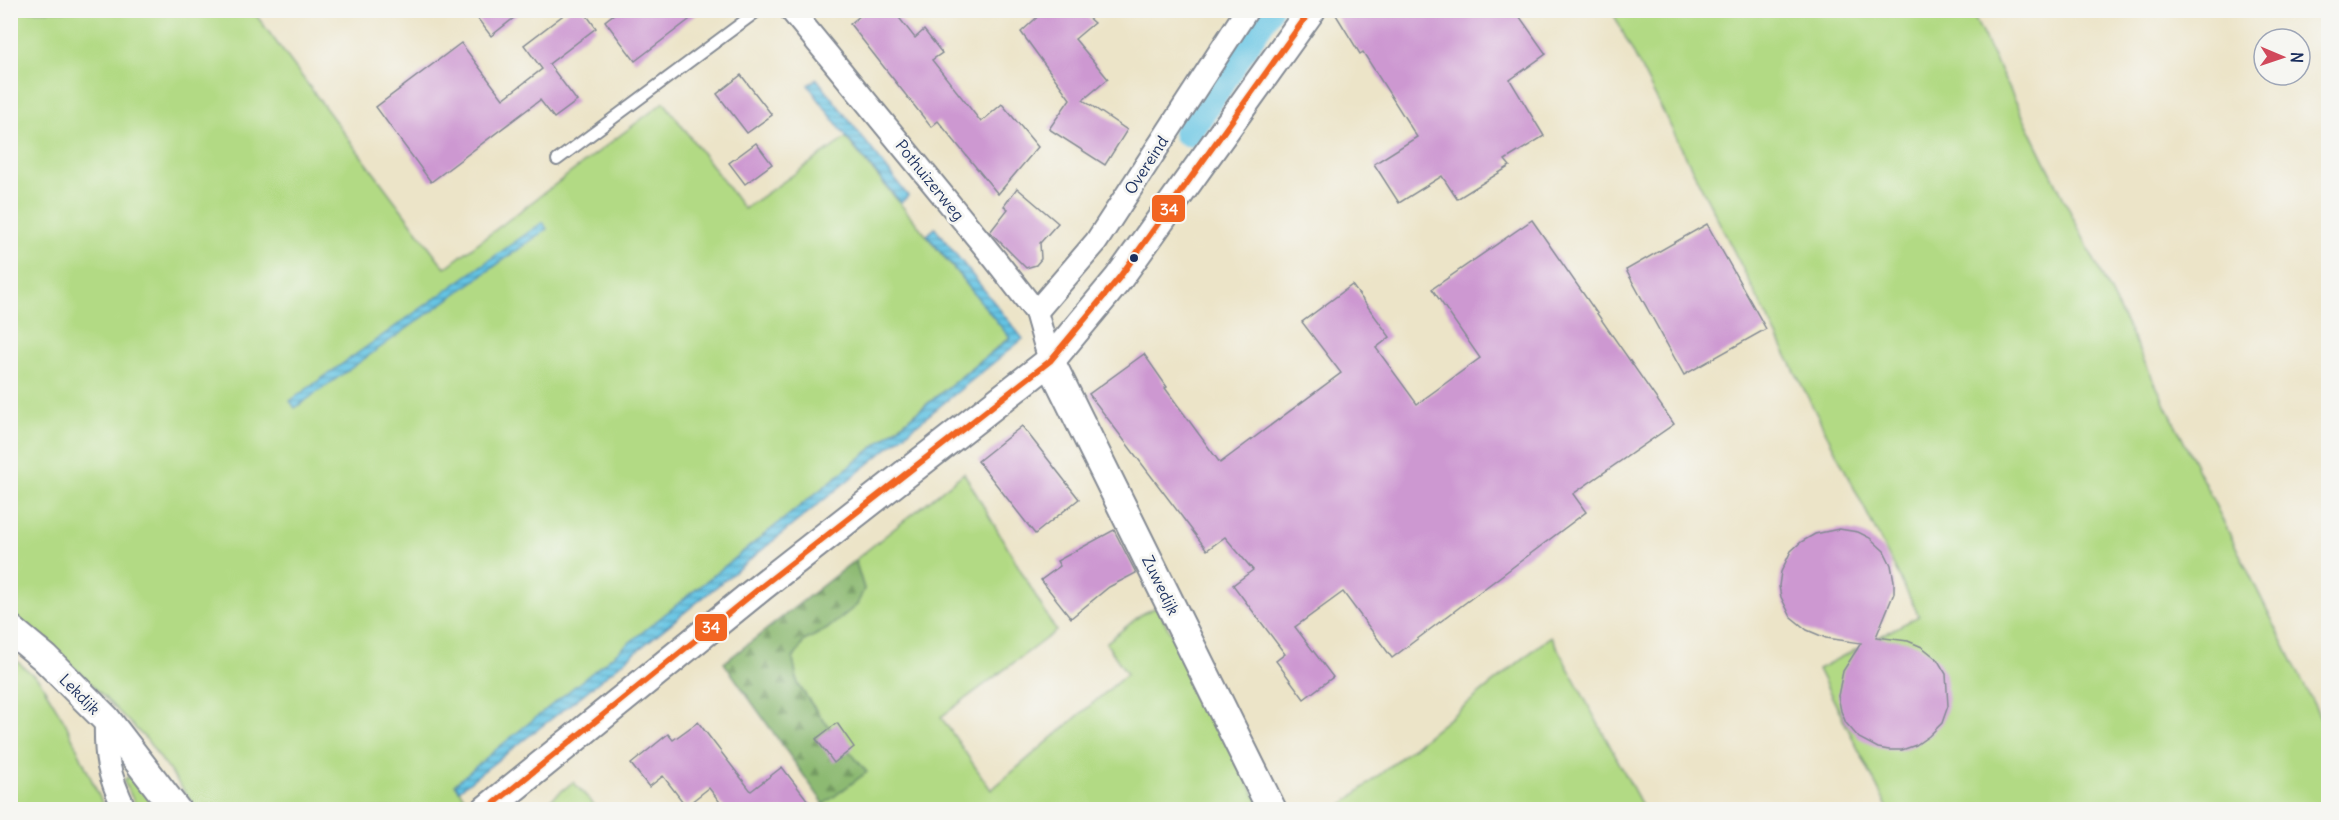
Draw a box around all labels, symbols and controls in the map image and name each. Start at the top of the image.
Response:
north arrow [2252,27,2312,87]
text: N [2287,52,2307,63]
street label: Overeind [1120,132,1172,198]
street label: Pothuizerweg [891,136,969,224]
line badge: 34 [1151,194,1186,223]
text: 34 [1160,199,1178,219]
unlabelled marker [1128,252,1140,264]
street label: Zuwedijk [1138,552,1184,618]
line badge: 34 [694,613,728,642]
text: 34 [702,617,720,637]
street label: Lekdijk [55,669,105,719]

